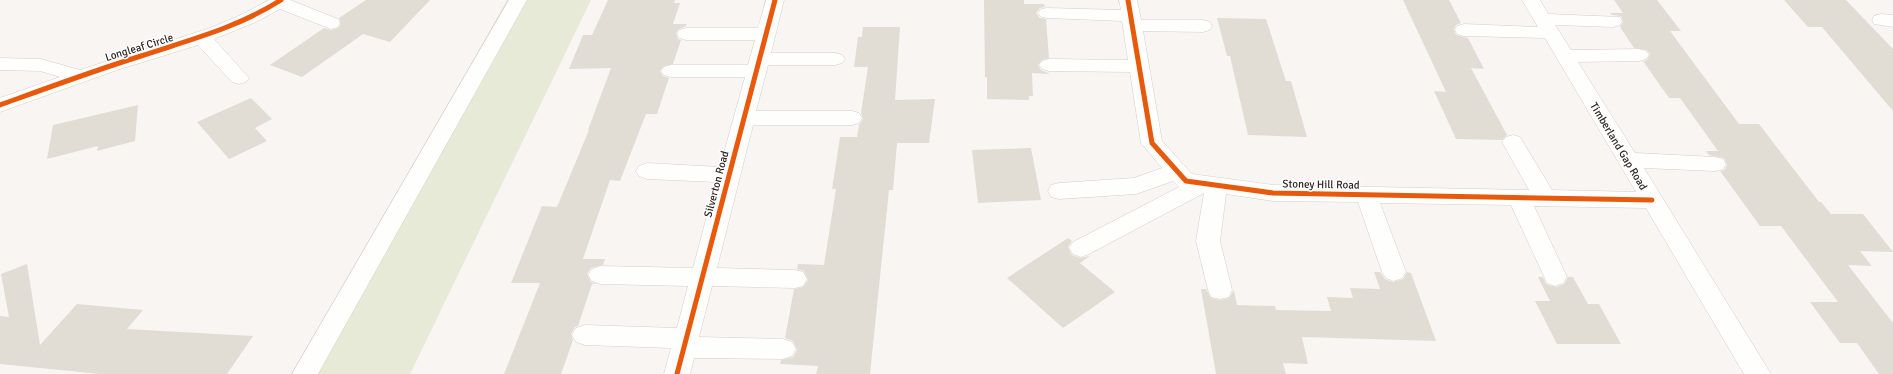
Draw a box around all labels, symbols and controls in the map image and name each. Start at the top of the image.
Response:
street label: Longleaf Circle [103,31,175,64]
street label: Timberland Gap Road [1587,100,1650,193]
street label: Silverton Road [701,149,732,219]
street label: Stoney Hill Road [1282,177,1360,192]

